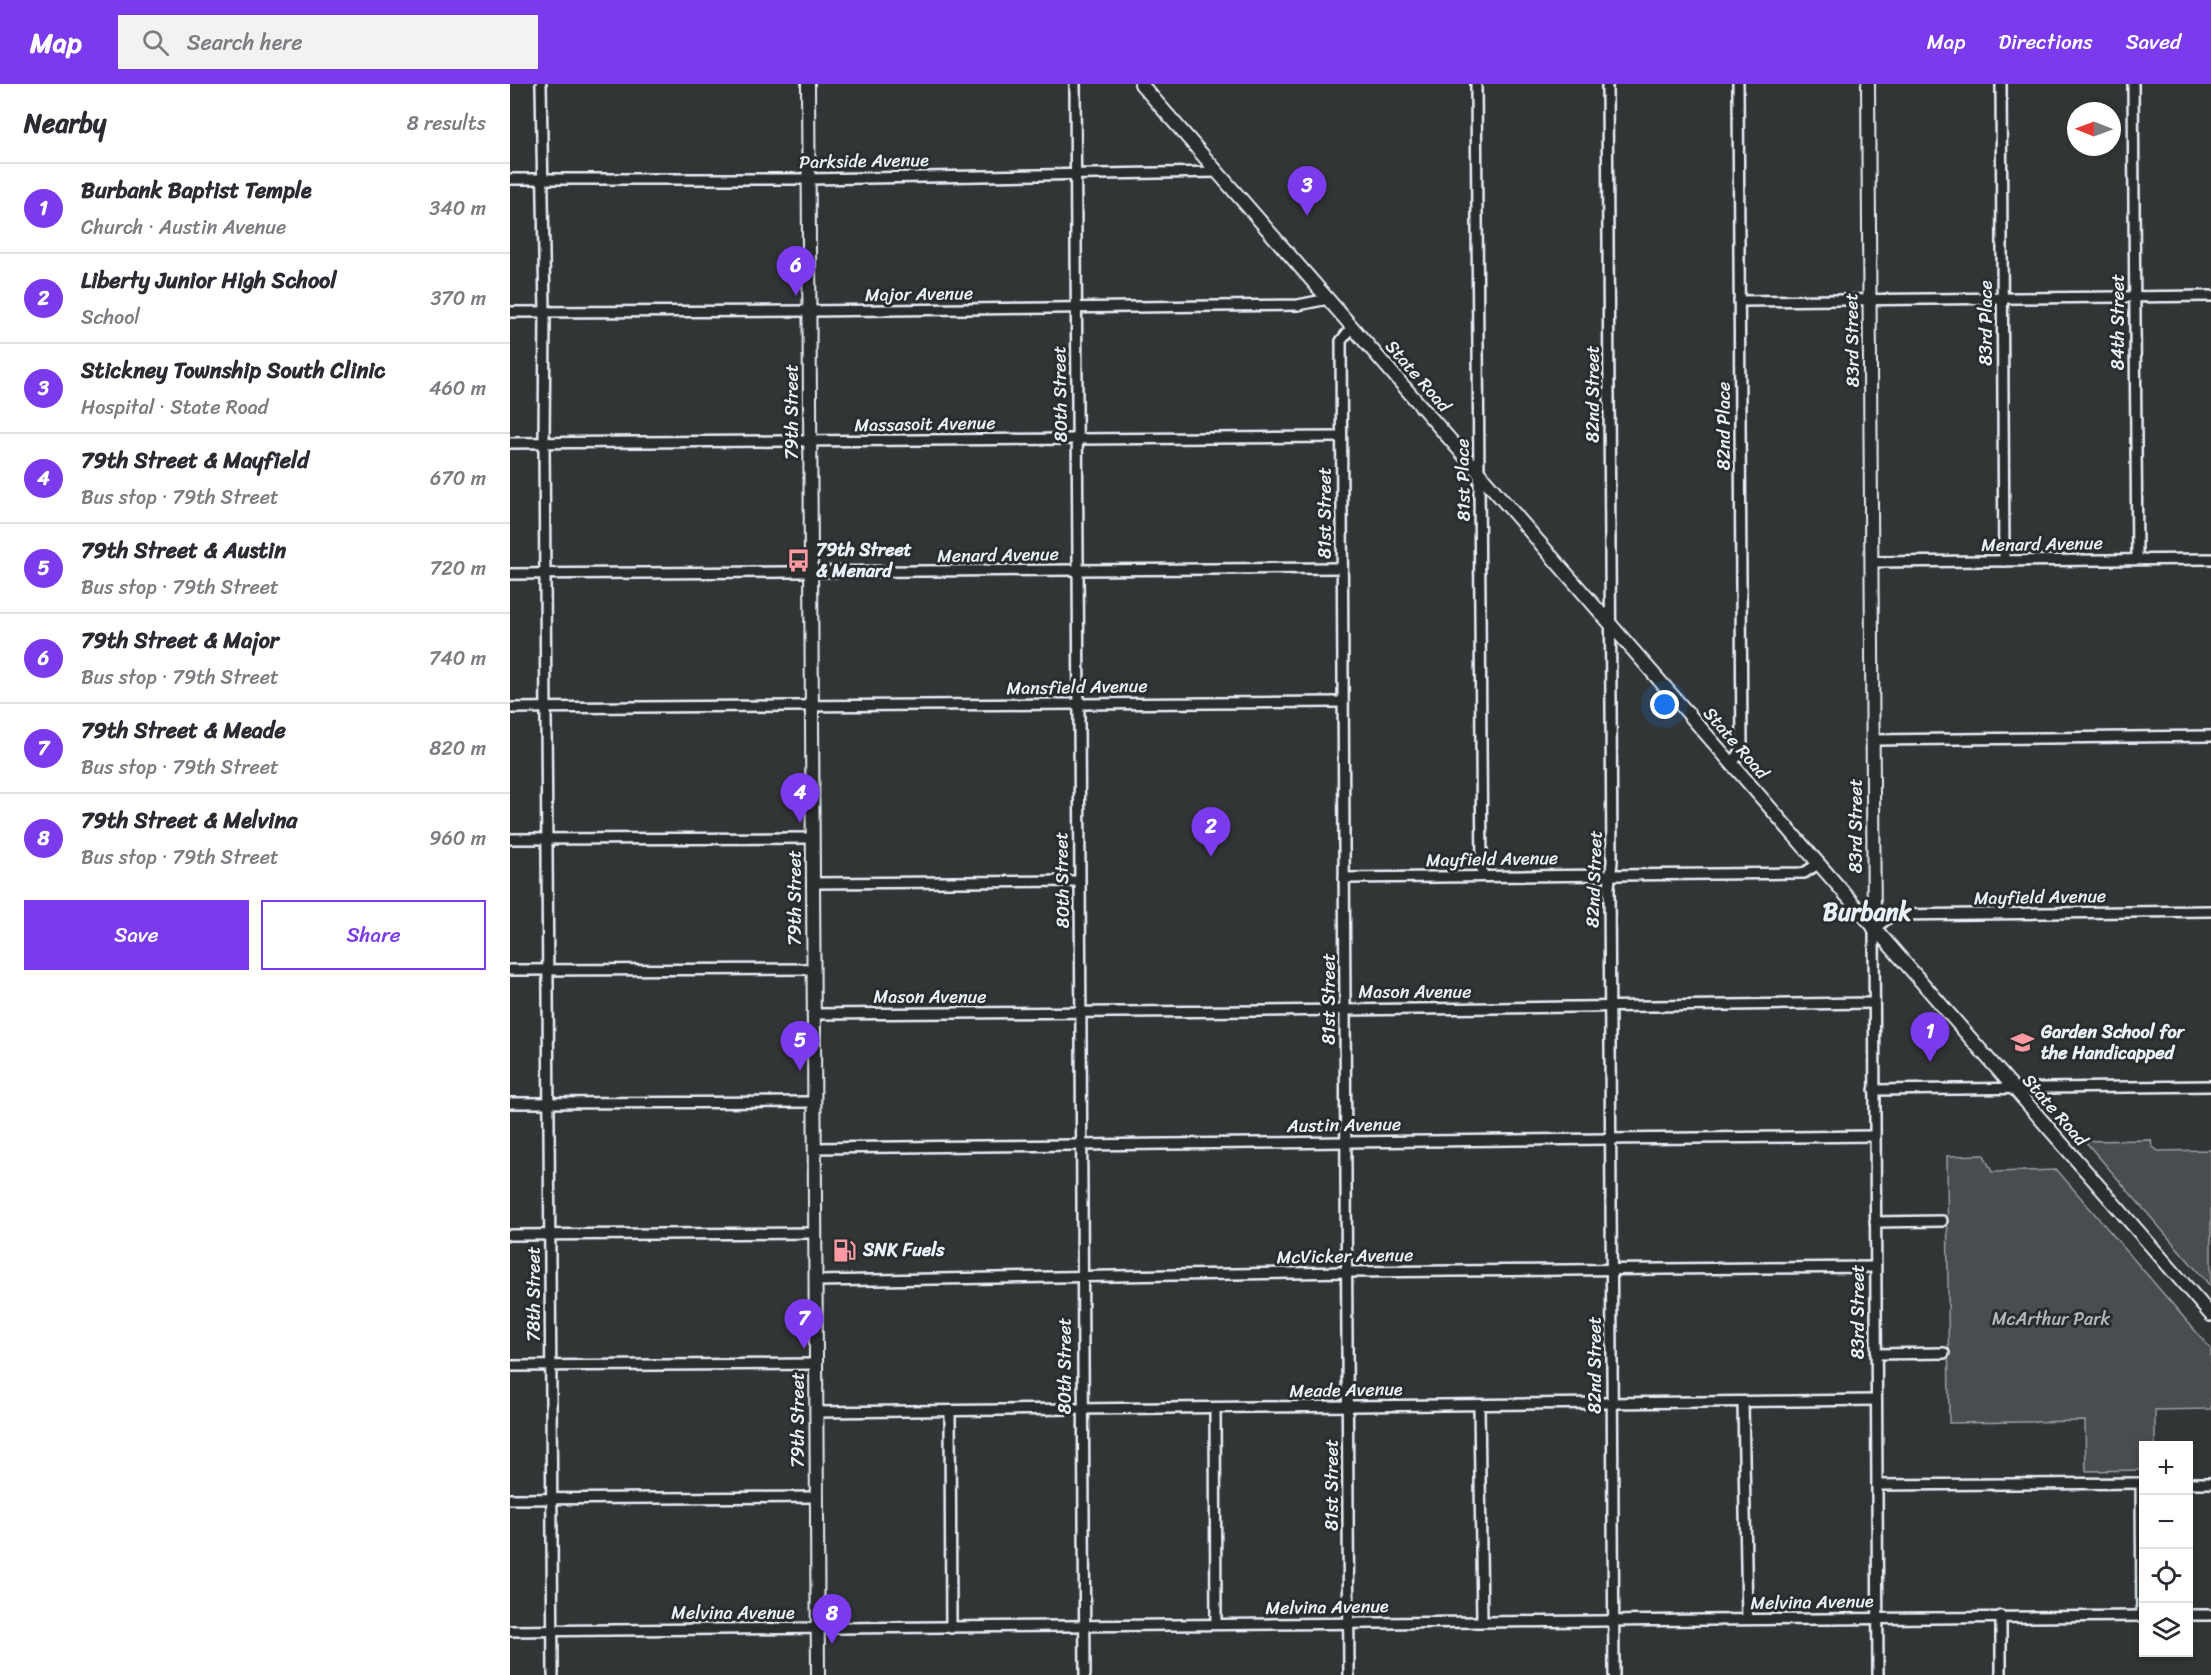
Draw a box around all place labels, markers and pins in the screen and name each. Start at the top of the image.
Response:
pin: 3 [1288,166,1326,216]
pin: 6 [776,246,816,296]
place label: 79th Street & Menard [816,534,912,587]
bus stop icon: 79th Street & Menard [785,547,811,573]
pin: 4 [780,774,820,823]
pin: 2 [1192,808,1230,857]
pin: 1 [1910,1012,1950,1062]
place label: Garden School for the Handicapped [2040,1016,2186,1069]
pin: 5 [780,1022,820,1071]
school or university icon: Garden School for the Handicapped [2010,1029,2036,1055]
place label: SNK Fuels [862,1234,945,1266]
fuel station icon: SNK Fuels [832,1237,858,1263]
pin: 7 [784,1300,824,1349]
pin: 8 [812,1594,852,1644]

